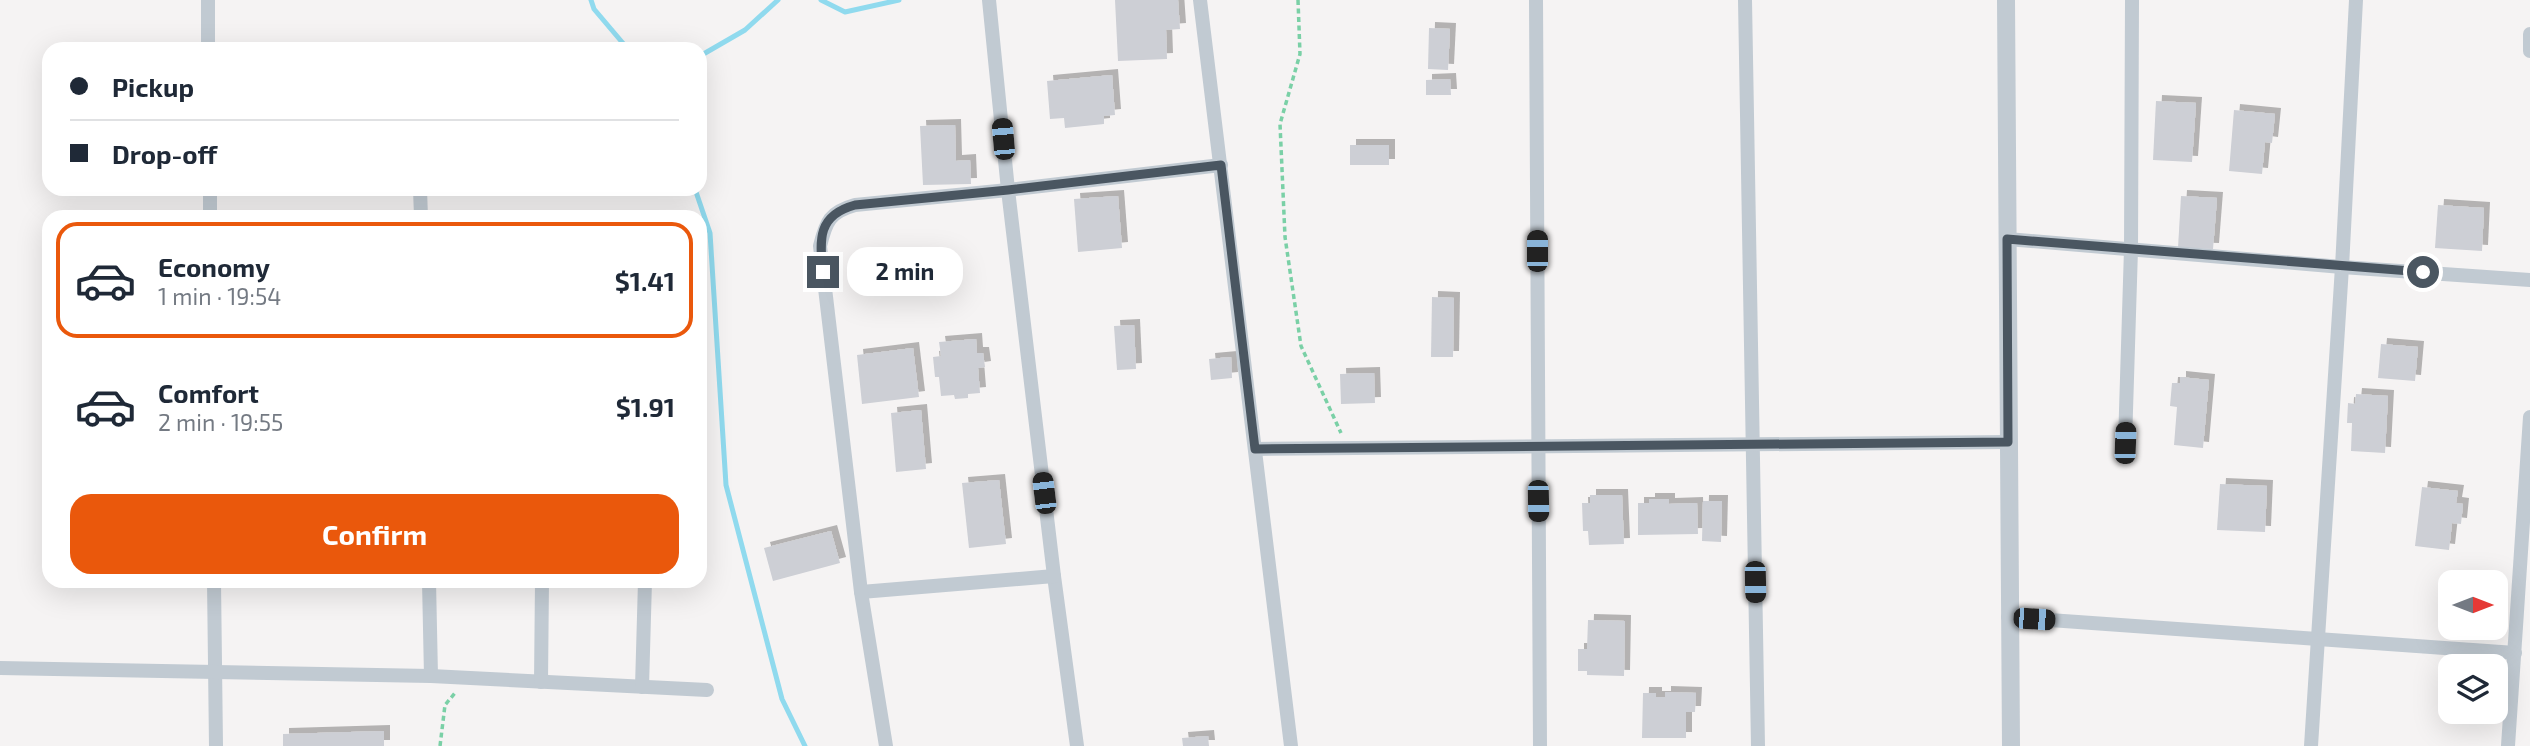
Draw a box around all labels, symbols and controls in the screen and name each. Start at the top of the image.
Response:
text: Pickup [112,71,194,102]
car [991,117,1016,161]
text: Drop-off [112,138,217,169]
car [1527,230,1548,272]
callout: 2 min [848,247,963,296]
icon: car [74,249,137,312]
text: Economy [158,251,270,282]
route end [807,256,839,288]
route start [2407,256,2439,288]
text: 2 min [876,257,934,285]
text: $1.41 [615,265,675,296]
text: 1 min · 19:54 [158,282,281,310]
icon: car [74,375,137,438]
text: Comfort [158,377,259,408]
text: $1.91 [616,391,675,422]
text: 2 min · 19:55 [158,408,283,436]
car [2114,422,2137,464]
car [1032,471,1057,515]
car [1528,480,1549,522]
button: Confirm [70,494,679,574]
car [1745,561,1766,603]
north arrow [2438,570,2508,640]
map controls [2438,570,2508,724]
car [2013,607,2056,631]
button: layers [2438,654,2508,724]

